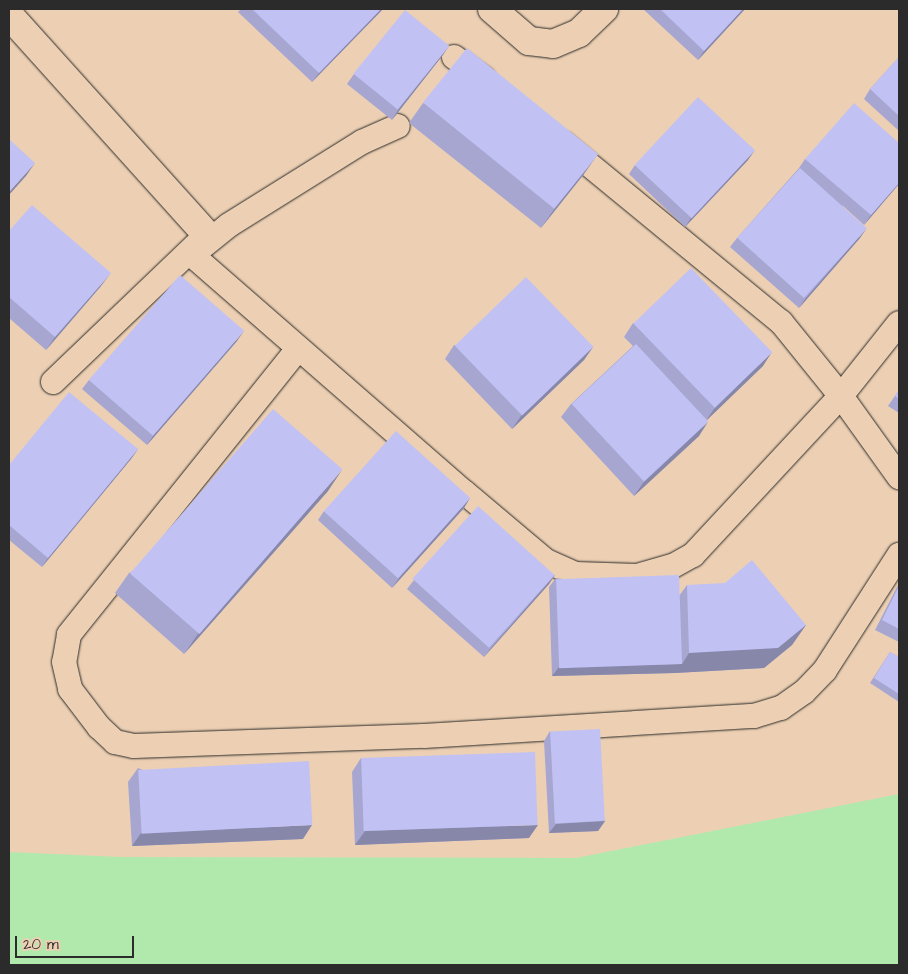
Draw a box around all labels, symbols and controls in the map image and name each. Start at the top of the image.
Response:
scale bar [18,926,136,958]
text: 20 m [23,934,59,955]

